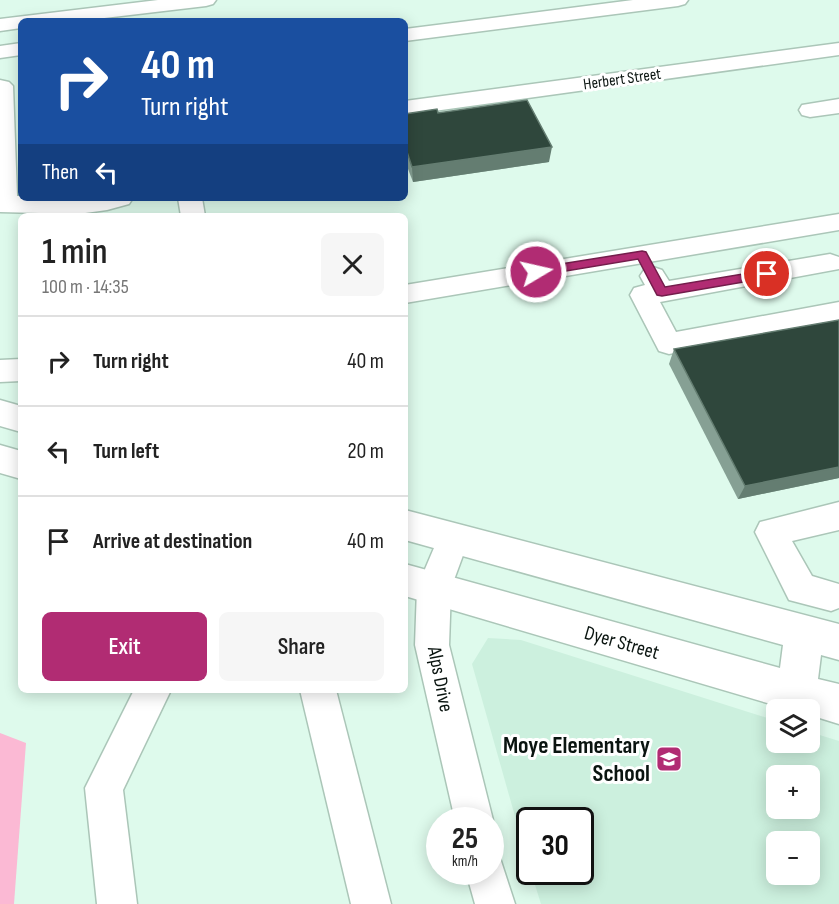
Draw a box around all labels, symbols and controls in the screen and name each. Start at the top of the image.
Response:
text: 40 m [141,40,215,91]
icon: right [42,42,120,120]
street label: Herbert Street [582,65,662,94]
text: Turn right [141,91,228,123]
icon: left [90,156,123,189]
text: Then [42,159,78,186]
text: 1 min [42,231,107,274]
button: close [321,233,384,296]
position arrow [504,240,568,304]
pin [741,248,792,299]
icon: arrive [750,257,783,290]
text: 100 m · 14:35 [42,275,129,299]
icon: right [42,345,75,378]
text: Turn right [93,348,169,375]
text: 40 m [347,348,384,375]
icon: left [42,435,75,468]
text: Turn left [93,438,159,465]
text: 20 m [348,438,384,465]
icon: arrive [42,525,75,558]
text: Arrive at destination [93,528,252,555]
text: 40 m [347,528,384,555]
button: Exit [42,612,207,681]
button: Share [219,612,384,681]
street label: Dyer Street [582,621,662,665]
street label: Alps Drive [422,643,458,714]
map controls [766,699,820,885]
button: layers [766,699,820,753]
place label: Moye Elementary School [503,731,650,788]
school or university icon: Moye Elementary School [654,744,684,774]
button: + [766,765,820,819]
speed limit sign: 30 [516,807,594,885]
text: 25 [452,821,478,857]
button: − [766,831,820,885]
text: km/h [452,852,478,871]

